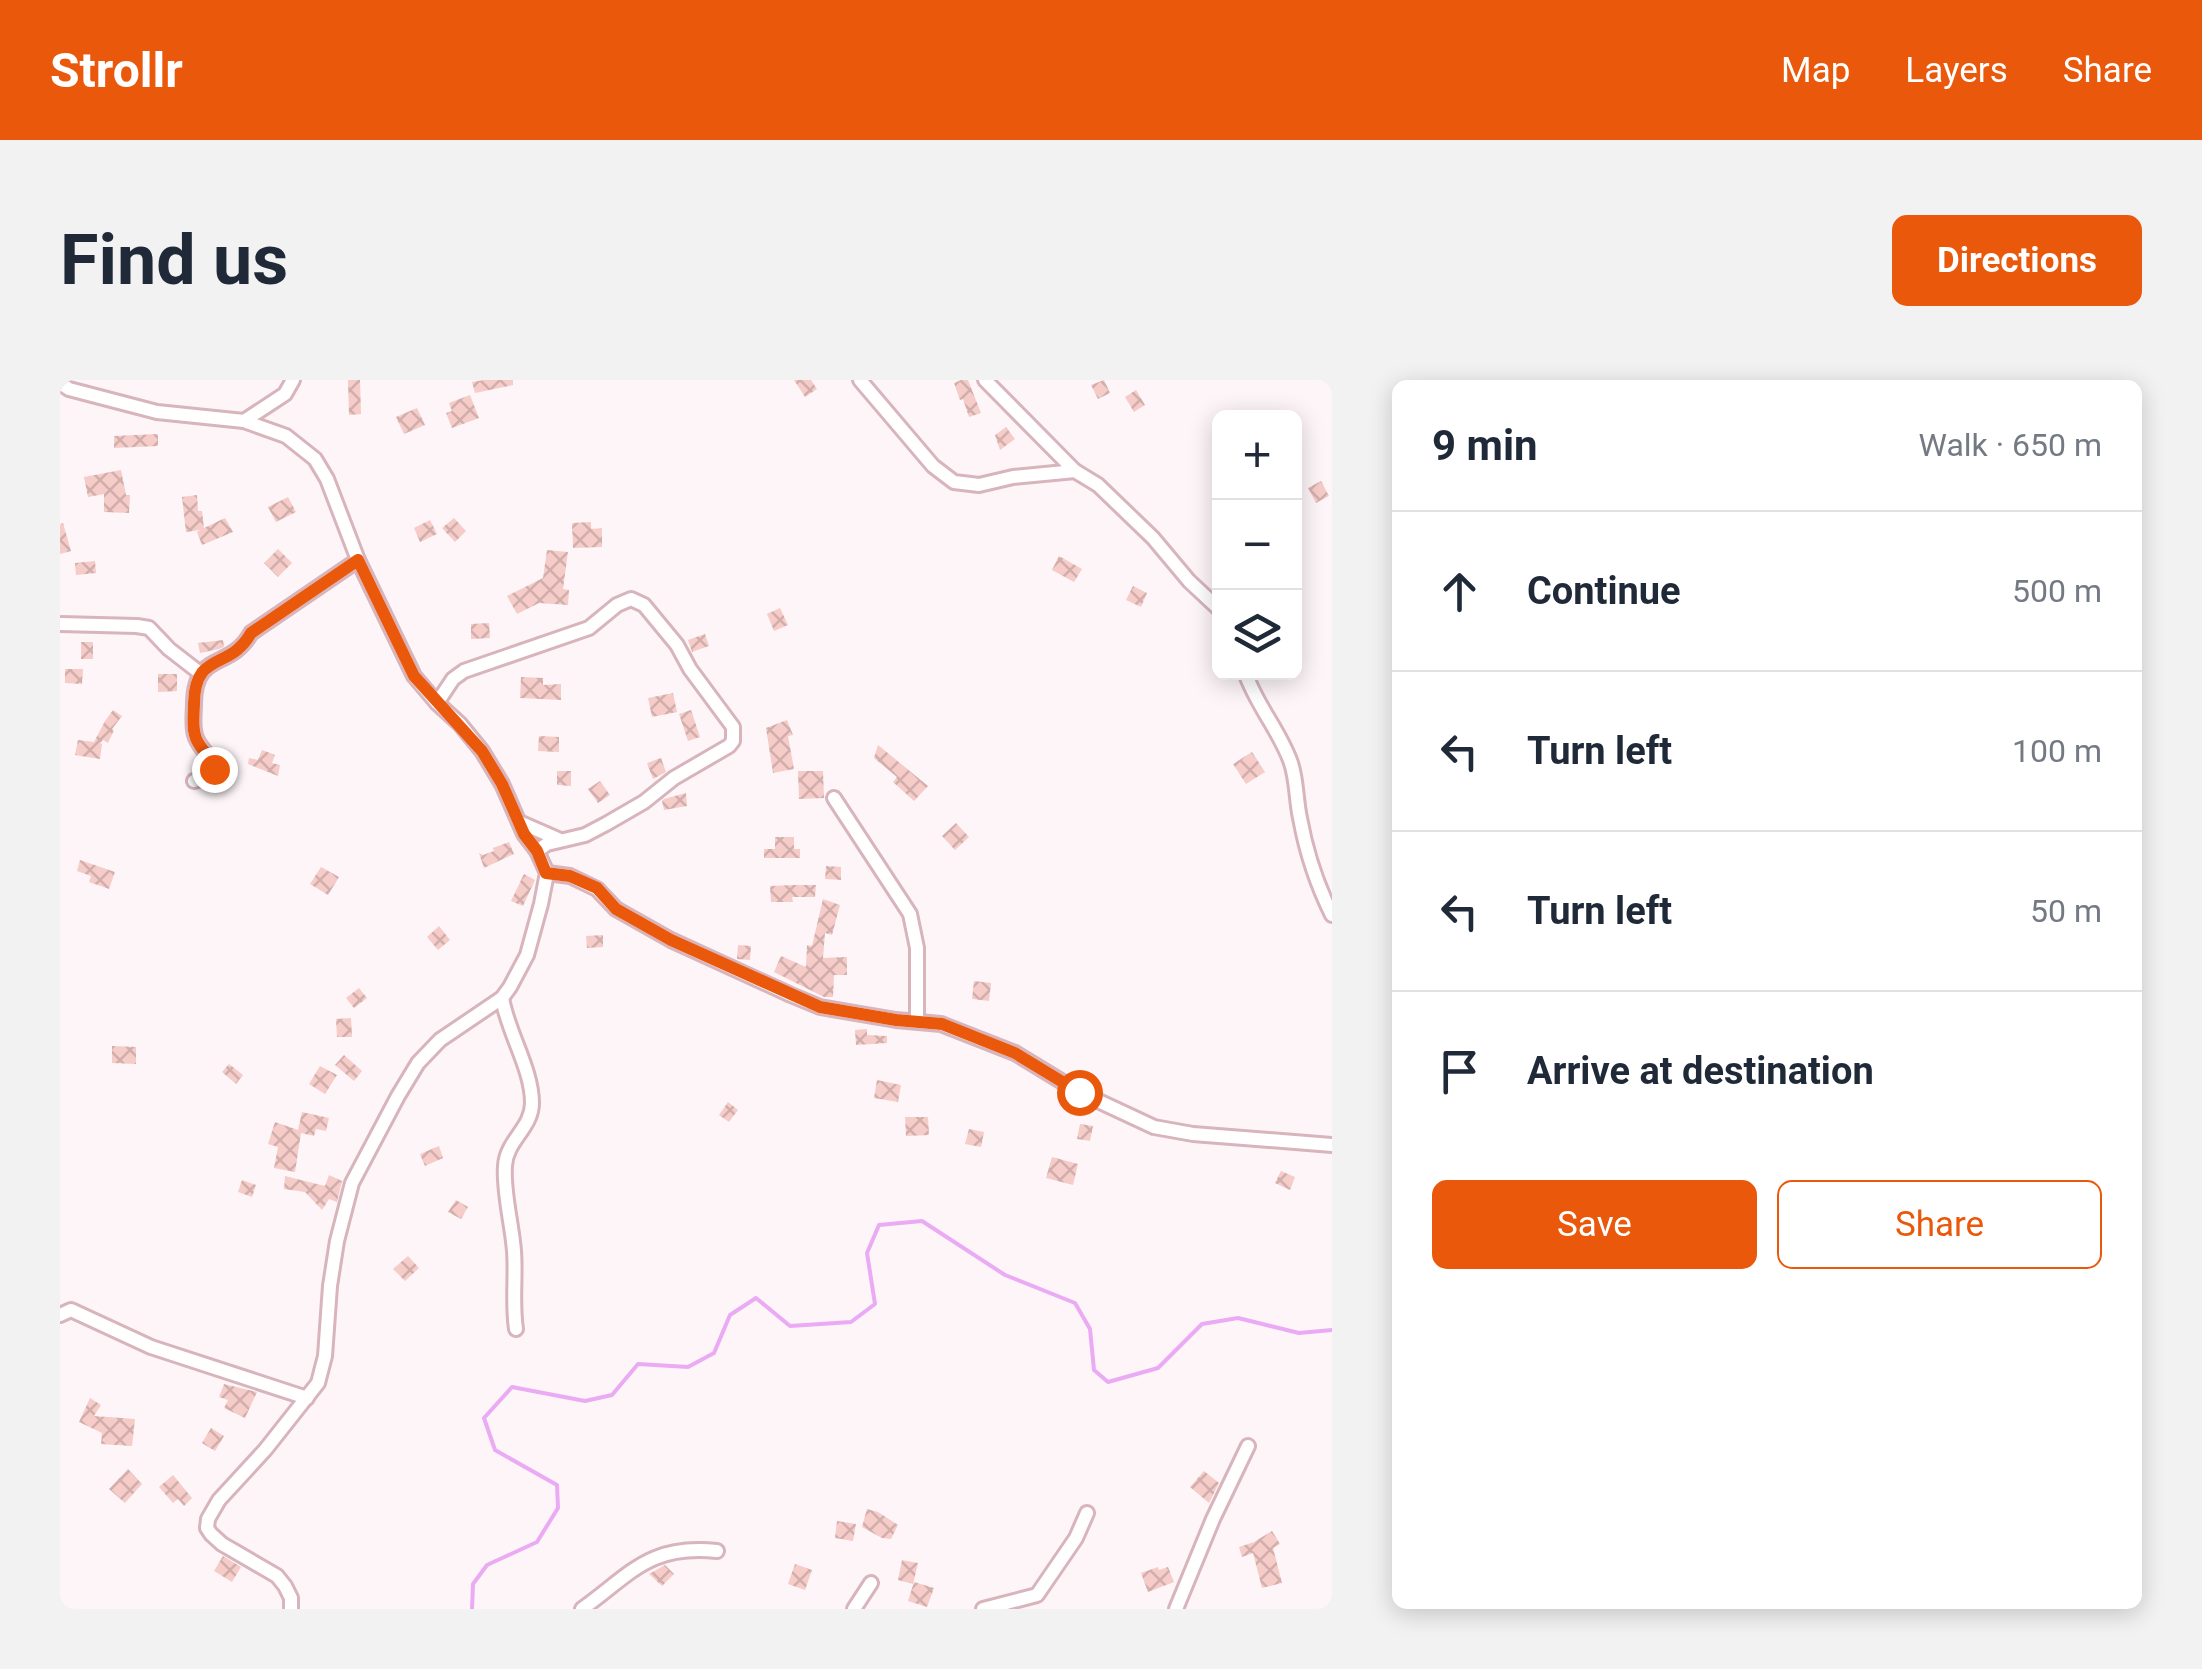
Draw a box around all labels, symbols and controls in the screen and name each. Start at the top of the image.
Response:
text: Strollr [50,42,183,99]
text: Map [1781,50,1850,91]
text: Layers [1905,50,2008,91]
text: Share [2063,50,2152,91]
button: Directions [1892,215,2142,306]
text: Find us [60,219,288,301]
map controls [1212,410,1302,680]
button: + [1212,410,1302,500]
text: 9 min [1432,421,1538,470]
text: Walk · 650 m [1919,426,2102,464]
button: − [1212,500,1302,590]
icon: ahead [1432,564,1487,619]
text: Continue [1527,569,1681,613]
text: 500 m [2012,572,2102,610]
button: layers [1212,590,1302,680]
icon: left [1432,724,1487,779]
text: Turn left [1527,729,1672,773]
text: 100 m [2012,732,2102,770]
route end [192,747,238,793]
icon: left [1432,884,1487,939]
text: Turn left [1527,889,1672,933]
text: 50 m [2030,892,2102,930]
icon: arrive [1432,1044,1487,1099]
text: Arrive at destination [1527,1049,1874,1093]
route start [1057,1070,1103,1116]
button: Save [1432,1180,1757,1269]
button: Share [1777,1180,2102,1269]

